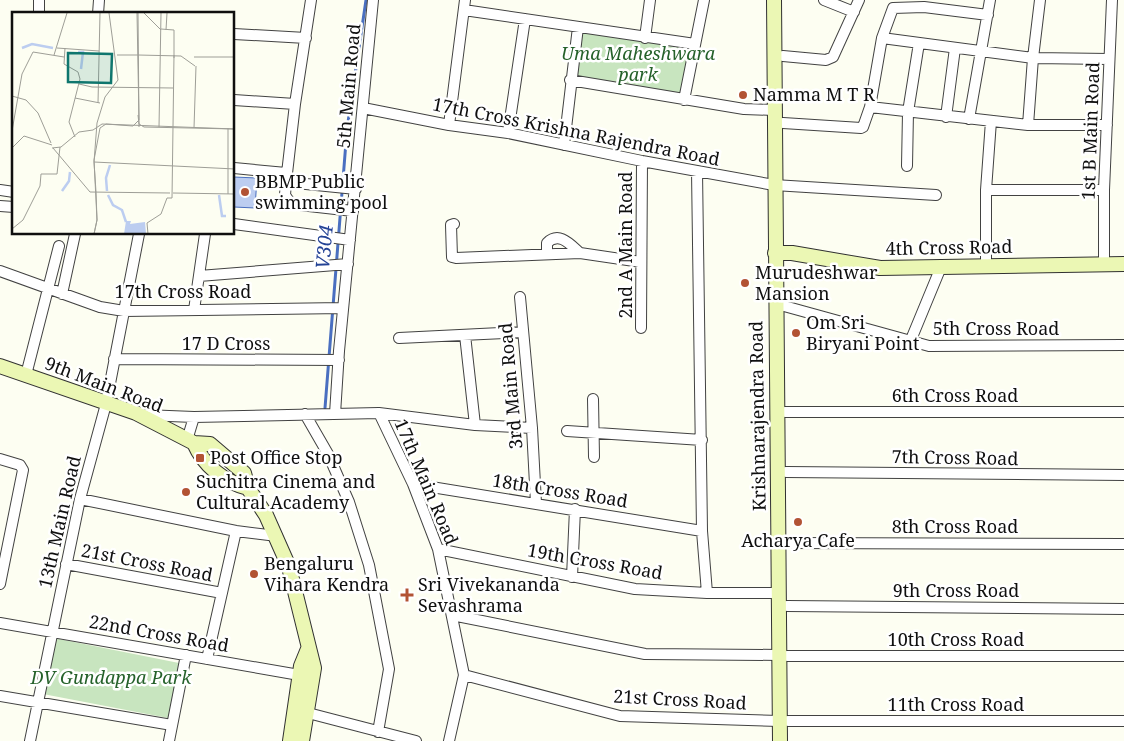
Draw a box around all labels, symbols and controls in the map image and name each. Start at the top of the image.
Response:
inset map [12,12,235,235]
street label: 5th Main Road [331,23,365,149]
park label: Uma Maheshwara park [561,41,716,86]
street label: 1st B Main Road [1076,62,1104,200]
place label: Namma M T R [753,82,875,106]
marker: Namma M T R [737,89,749,101]
street label: 17th Cross Krishna Rajendra Road [431,91,722,171]
place label: BBMP Public swimming pool [255,169,388,214]
street label: 2nd A Main Road [613,171,637,319]
marker: BBMP Public swimming pool [239,186,251,198]
water label: V304 [309,224,339,270]
street label: 4th Cross Road [885,234,1013,260]
place label: Murudeshwar Mansion [755,260,878,305]
marker: Murudeshwar Mansion [739,277,751,289]
street label: 17th Cross Road [115,279,251,303]
place label: Om Sri Biryani Point [806,310,919,355]
street label: 5th Cross Road [933,316,1059,340]
street label: Krishnarajendra Road [743,321,771,511]
street label: 3rd Main Road [493,322,527,450]
marker: Om Sri Biryani Point [790,327,802,339]
street label: 17 D Cross [182,331,270,355]
street label: 9th Main Road [42,350,167,418]
street label: 6th Cross Road [892,383,1018,407]
street label: 17th Main Road [389,415,464,548]
street label: 7th Cross Road [891,444,1019,470]
place label: Post Office Stop [210,445,343,469]
marker: Post Office Stop [194,452,206,464]
street label: 13th Main Road [32,453,86,590]
street label: 18th Cross Road [491,467,630,513]
place label: Suchitra Cinema and Cultural Academy [196,469,375,514]
marker: Suchitra Cinema and Cultural Academy [180,486,192,498]
street label: 8th Cross Road [892,514,1018,538]
marker: Acharya Cafe [792,516,804,528]
place label: Acharya Cafe [741,528,855,552]
street label: 19th Cross Road [526,537,665,585]
street label: 21st Cross Road [79,538,215,587]
place label: Bengaluru Vihara Kendra [264,551,389,596]
marker: Bengaluru Vihara Kendra [248,568,260,580]
place label: Sri Vivekananda Sevashrama [418,572,560,617]
street label: 9th Cross Road [893,578,1019,602]
marker: Sri Vivekananda Sevashrama [400,588,414,602]
street label: 22nd Cross Road [87,609,231,657]
street label: 10th Cross Road [888,627,1024,651]
park label: DV Gundappa Park [30,665,192,689]
street label: 21st Cross Road [613,684,747,714]
street label: 11th Cross Road [888,692,1024,716]

